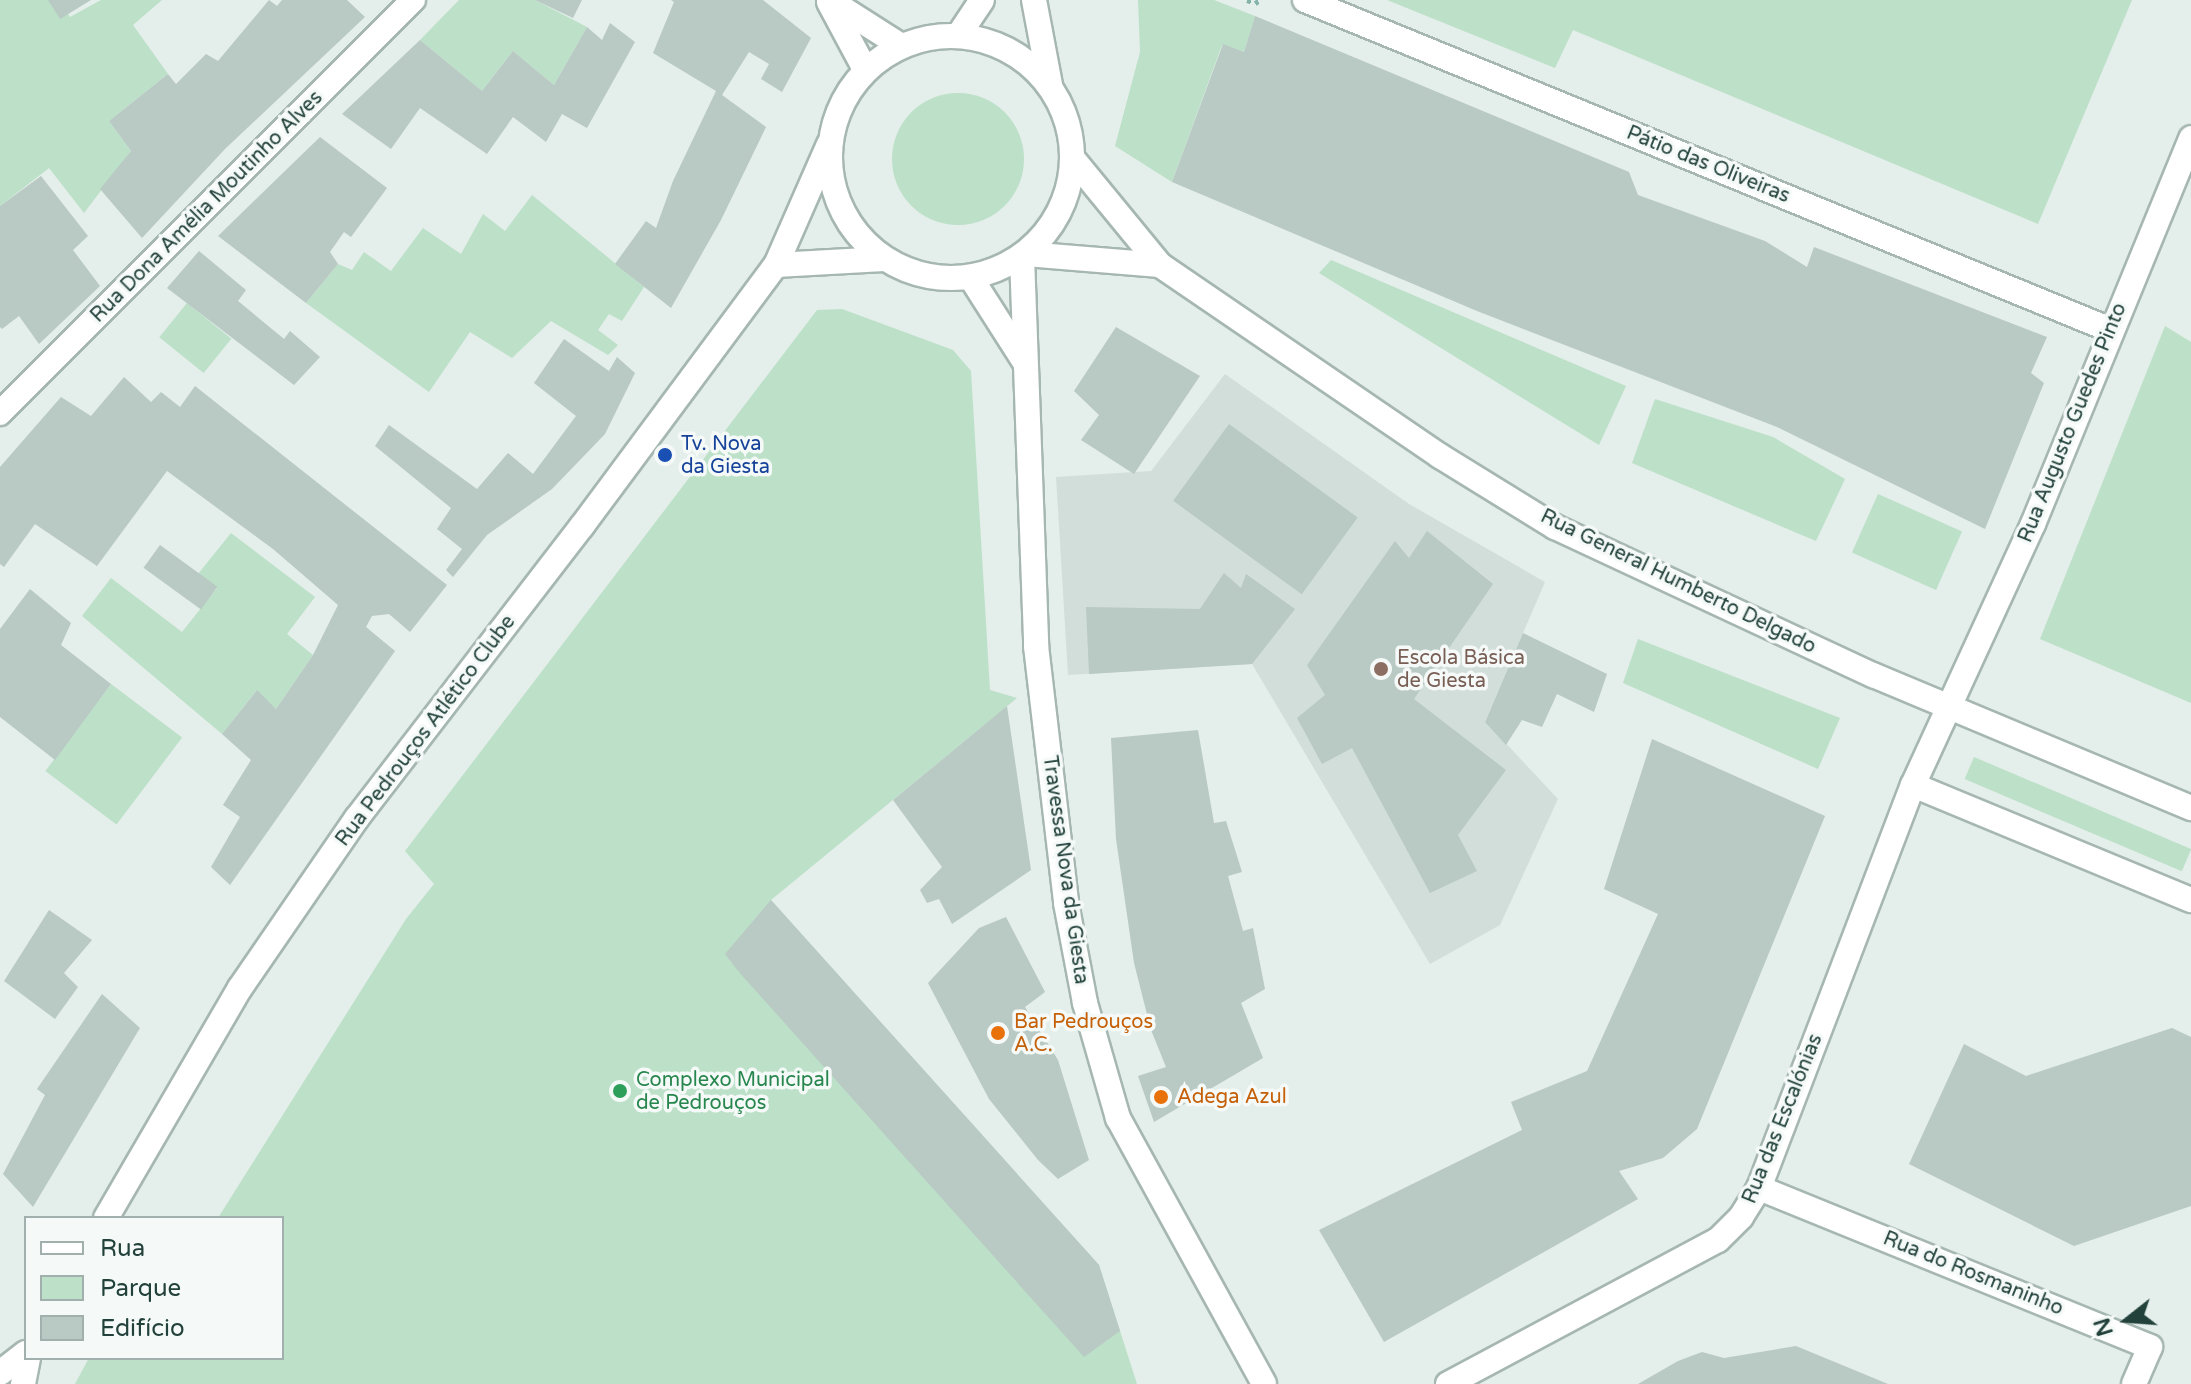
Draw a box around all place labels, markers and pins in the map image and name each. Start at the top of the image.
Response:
place label: Tv. Nova da Giesta [681,432,770,479]
marker: Tv. Nova da Giesta [656,446,674,464]
place label: Escola Básica de Giesta [1397,646,1525,693]
marker: Escola Básica de Giesta [1372,660,1390,678]
place label: Bar Pedrouços A.C. [1014,1010,1153,1057]
marker: Bar Pedrouços A.C. [989,1024,1007,1042]
place label: Complexo Municipal de Pedrouços [636,1068,830,1115]
marker: Complexo Municipal de Pedrouços [611,1082,629,1100]
place label: Adega Azul [1177,1085,1287,1109]
marker: Adega Azul [1152,1088,1170,1106]

